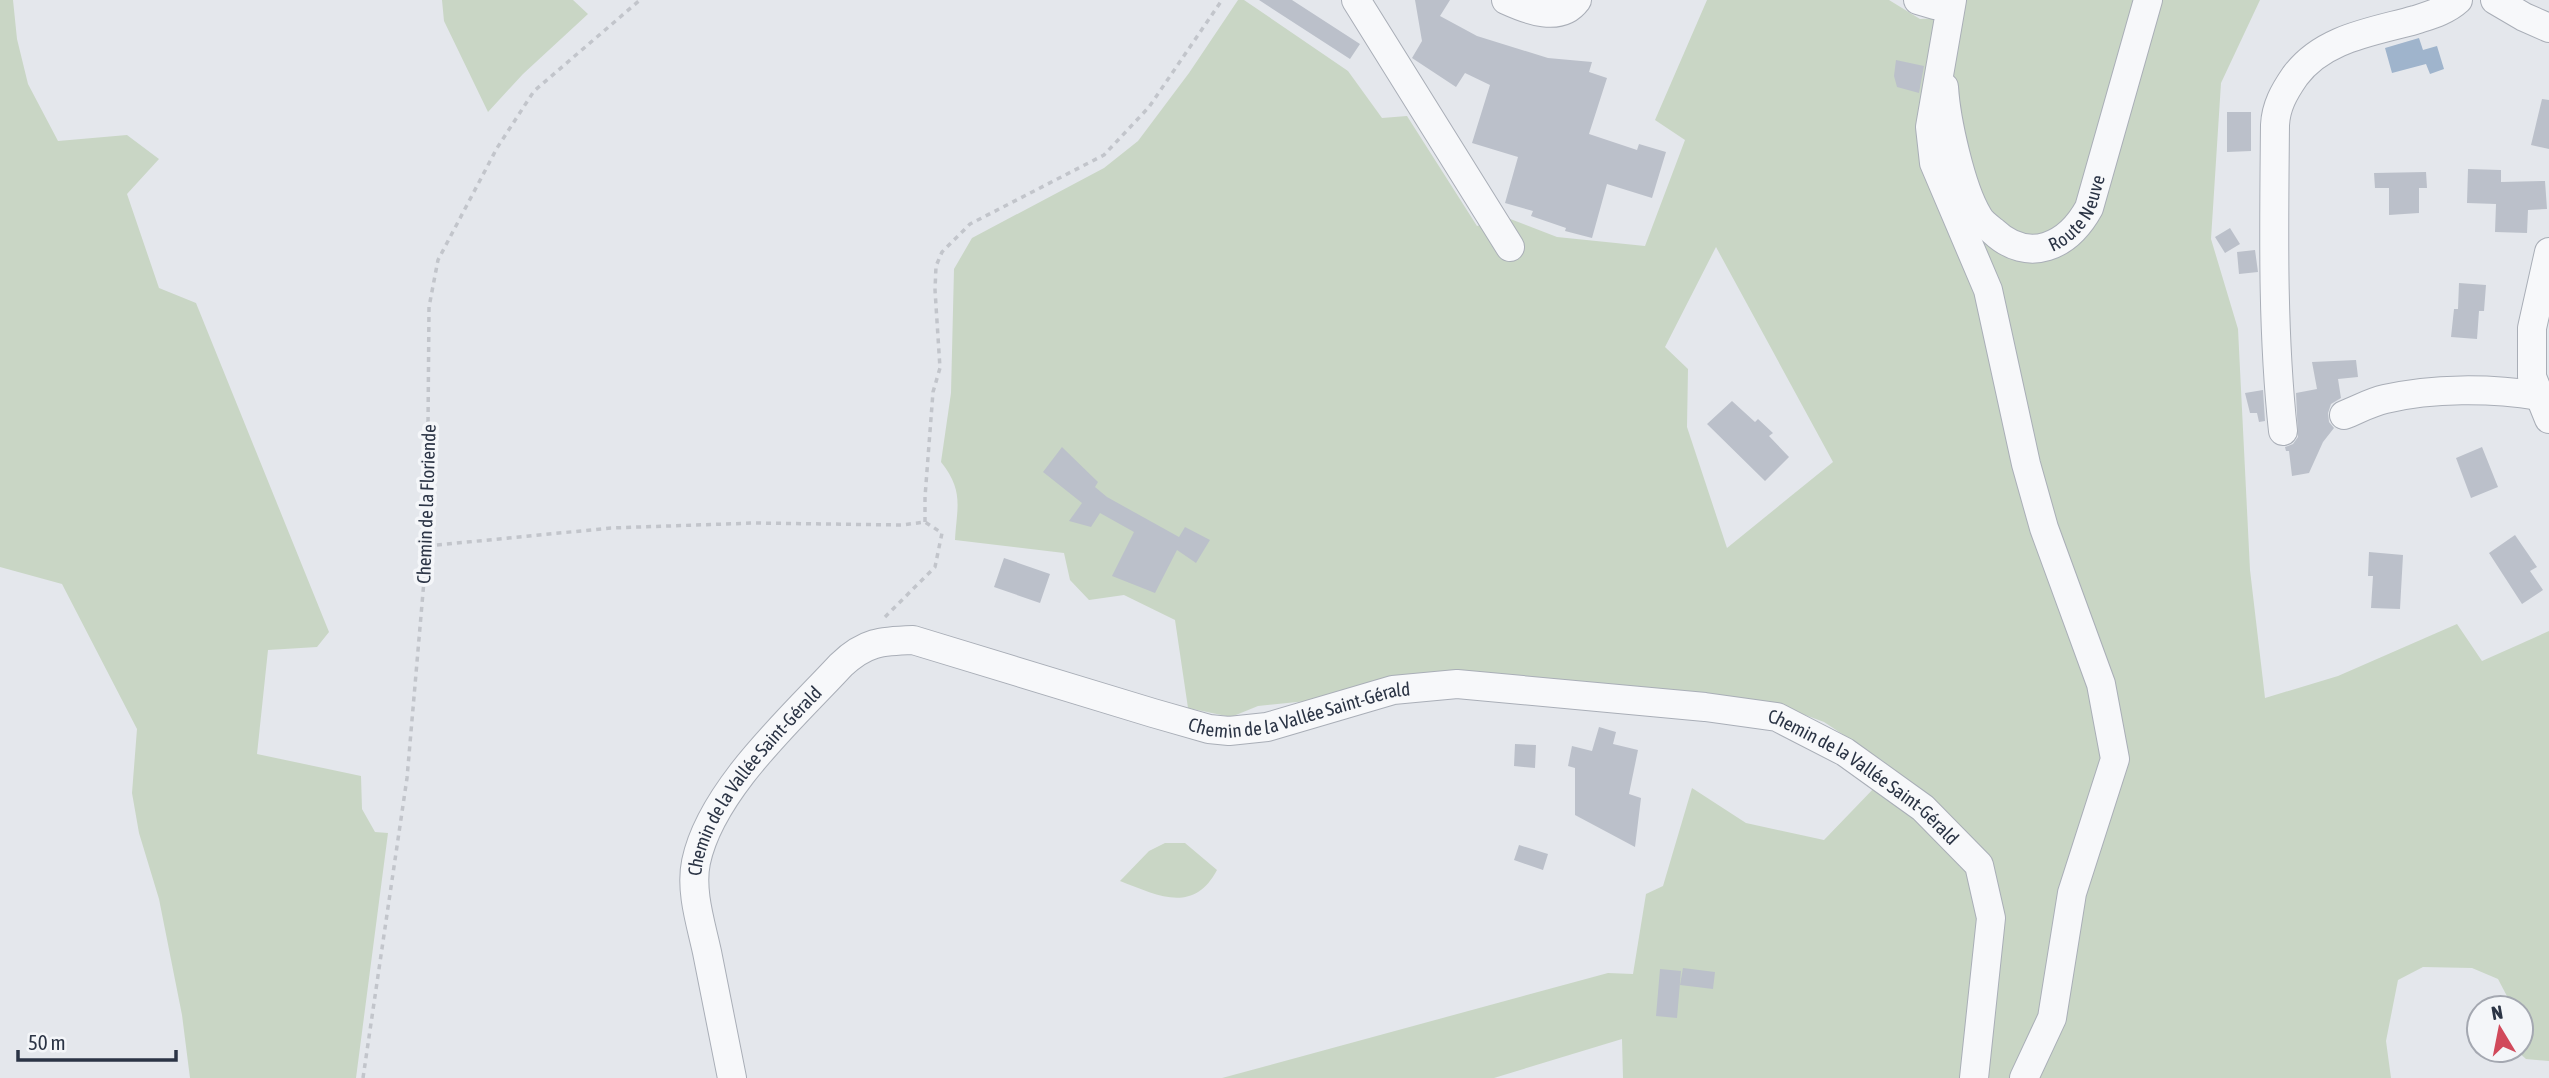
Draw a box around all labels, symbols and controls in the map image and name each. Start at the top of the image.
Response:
street label: Route Neuve [2045,172,2109,256]
street label: Chemin de la Floriende [412,424,440,584]
street label: Chemin de la Vallée Saint-Gérald [1186,677,1411,742]
street label: Chemin de la Vallée Saint-Gérald [683,681,826,877]
street label: Chemin de la Vallée Saint-Gérald [1767,705,1963,849]
north arrow [2465,994,2535,1064]
text: N [2490,1000,2504,1024]
scale bar [18,1018,175,1062]
text: 50 m [28,1030,66,1054]

